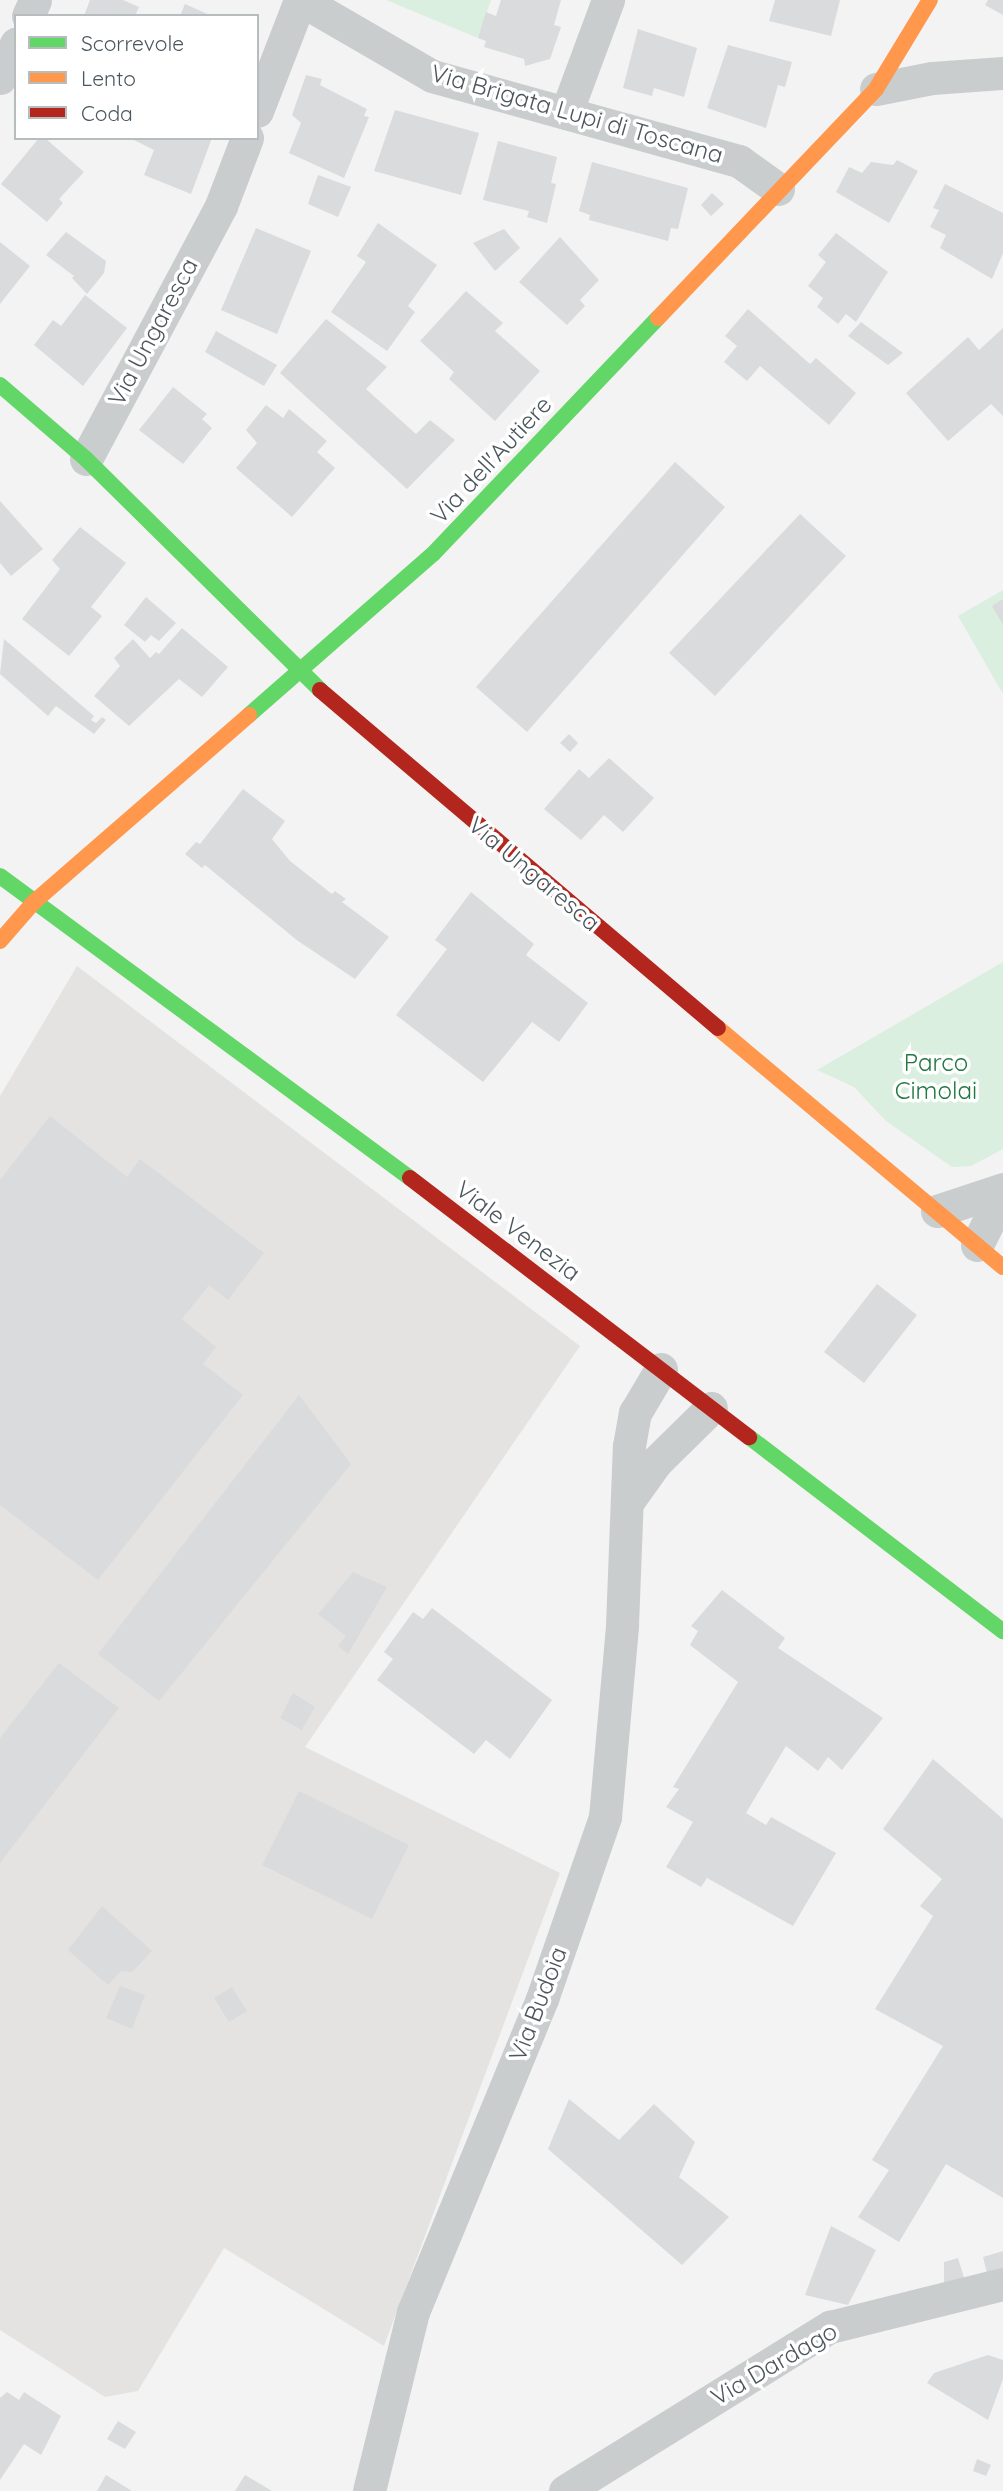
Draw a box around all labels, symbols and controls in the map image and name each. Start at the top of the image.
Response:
legend [14,14,259,140]
text: Scorrevole [81,30,184,56]
street label: Via Brigata Lupi di Toscana [428,58,726,170]
text: Lento [81,65,136,91]
text: Coda [81,100,133,126]
street label: Via Ungaresca [102,253,204,411]
street label: Via dell'Autiere [425,390,557,530]
street label: Via Ungaresca [462,811,606,937]
park label: Parco Cimolai [895,1049,977,1105]
street label: Viale Venezia [450,1175,586,1287]
street label: Via Budoia [503,1943,573,2065]
street label: Via Dardago [706,2316,842,2412]

